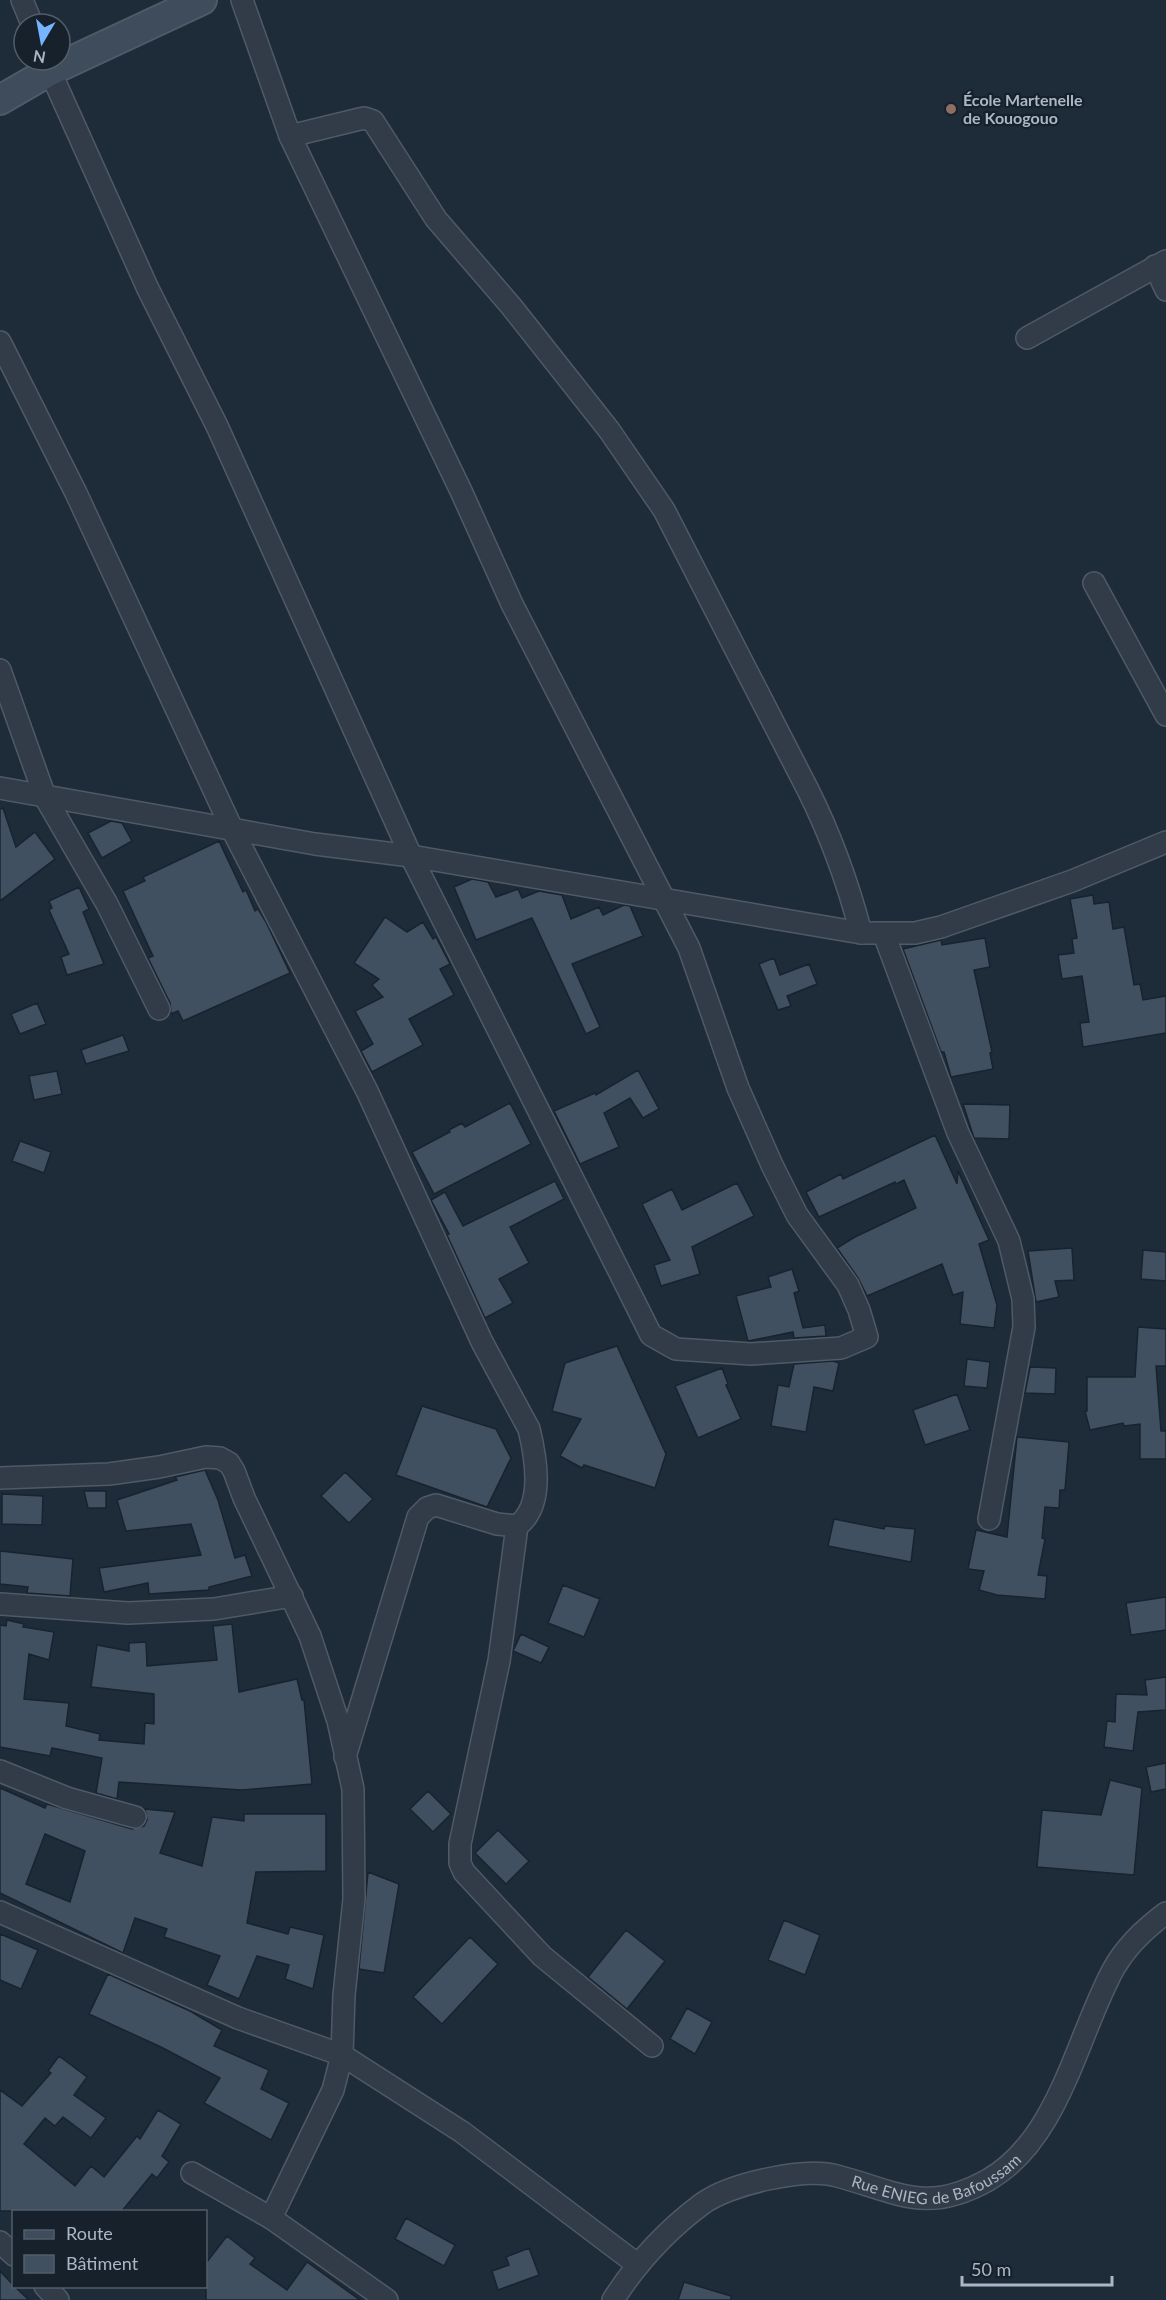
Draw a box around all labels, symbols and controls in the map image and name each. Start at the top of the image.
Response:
north arrow [12,12,72,72]
text: N [32,47,47,68]
place label: École Martenelle de Kouogouo [963,90,1083,127]
marker: École Martenelle de Kouogouo [944,102,958,116]
street label: Rue ENIEG de Bafoussam [850,2149,1024,2208]
legend [12,2210,207,2288]
text: Route [66,2222,113,2244]
scale bar [962,2249,1112,2287]
text: Bâtiment [66,2252,139,2274]
text: 50 m [971,2258,1011,2280]

